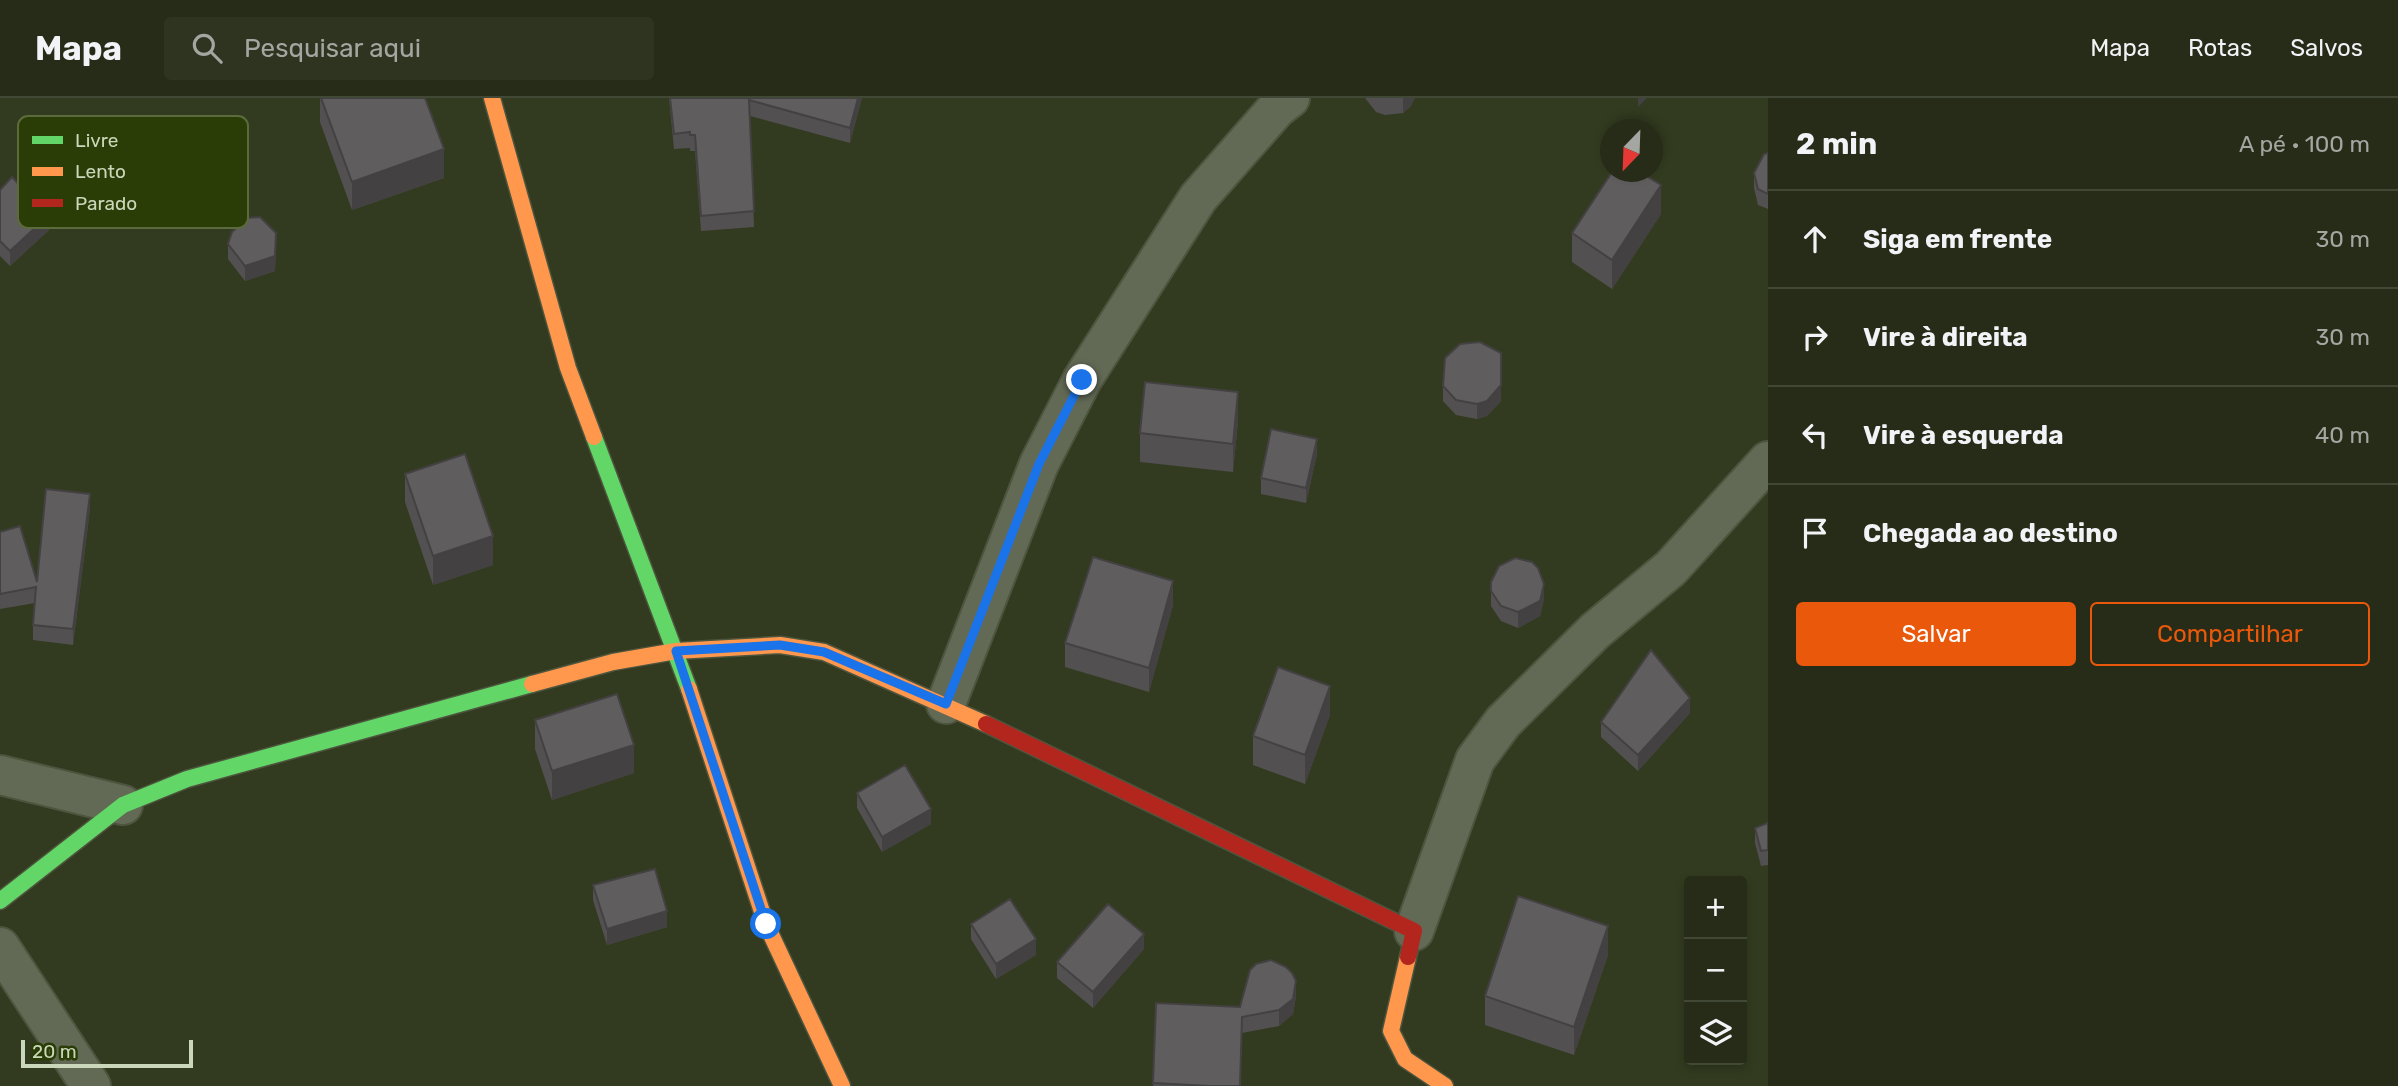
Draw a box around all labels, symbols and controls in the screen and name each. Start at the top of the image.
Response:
search box [164,17,654,80]
text: Mapa [35,29,122,68]
icon: search [188,29,226,67]
text: Pesquisar aqui [244,33,421,64]
text: Mapa [2090,34,2150,62]
text: Rotas [2188,34,2252,62]
text: Salvos [2290,34,2363,62]
legend [18,116,248,228]
north arrow [1600,119,1663,182]
text: 2 min [1796,126,1877,162]
text: Livre [75,129,119,152]
text: A pé · 100 m [2239,130,2370,158]
text: Lento [75,160,126,183]
text: Parado [75,192,137,215]
icon: ahead [1796,220,1834,258]
text: Siga em frente [1863,224,2052,255]
text: 30 m [2315,225,2370,253]
icon: right [1796,318,1834,356]
text: Vire à direita [1863,322,2028,353]
text: 30 m [2315,323,2370,351]
route end [1066,364,1097,395]
icon: left [1796,416,1834,454]
text: Vire à esquerda [1863,420,2064,451]
text: 40 m [2315,421,2370,449]
icon: arrive [1796,514,1834,552]
text: Chegada ao destino [1863,518,2118,549]
button: Salvar [1796,602,2076,666]
button: Compartilhar [2090,602,2370,666]
map controls [1684,876,1747,1065]
button: + [1684,876,1747,939]
route start [750,908,781,939]
button: − [1684,939,1747,1002]
button: layers [1684,1002,1747,1065]
scale bar [21,1037,192,1069]
text: 20 m [32,1040,77,1063]

